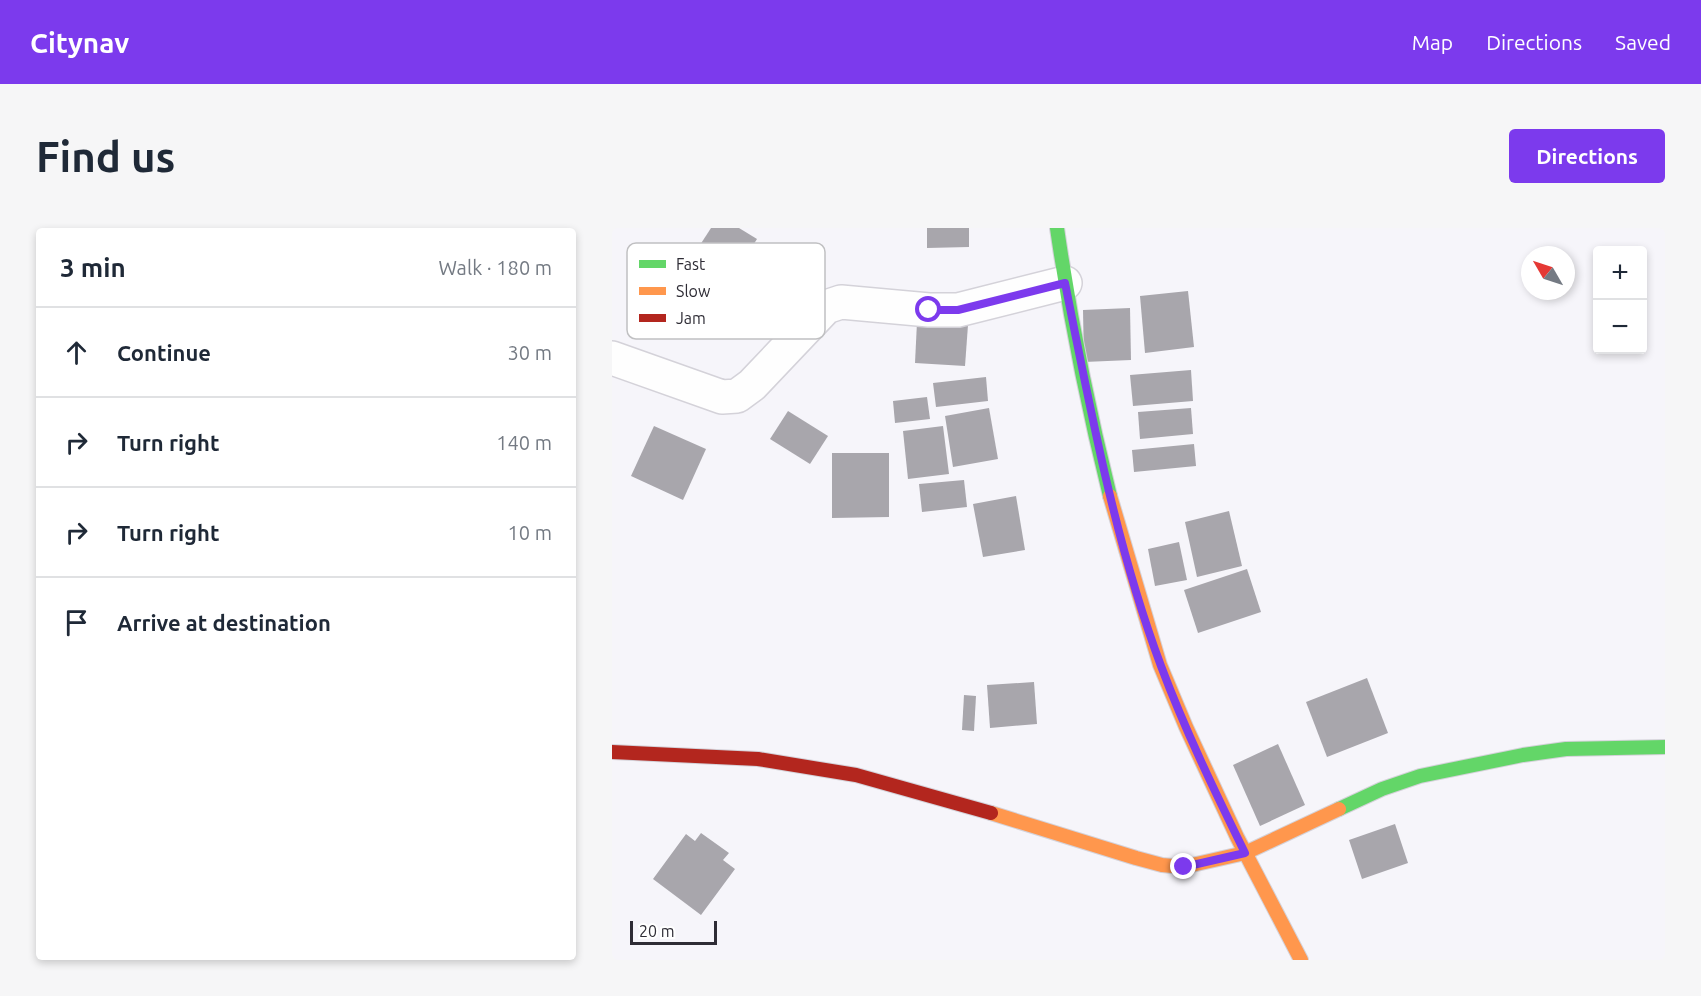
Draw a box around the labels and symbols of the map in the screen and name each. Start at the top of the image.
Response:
legend [627,243,825,339]
north arrow [1521,246,1575,300]
text: Fast [676,255,706,273]
text: Slow [676,282,711,300]
route start [915,296,941,322]
text: Jam [676,309,706,327]
route end [1170,853,1196,879]
scale bar [630,918,717,946]

